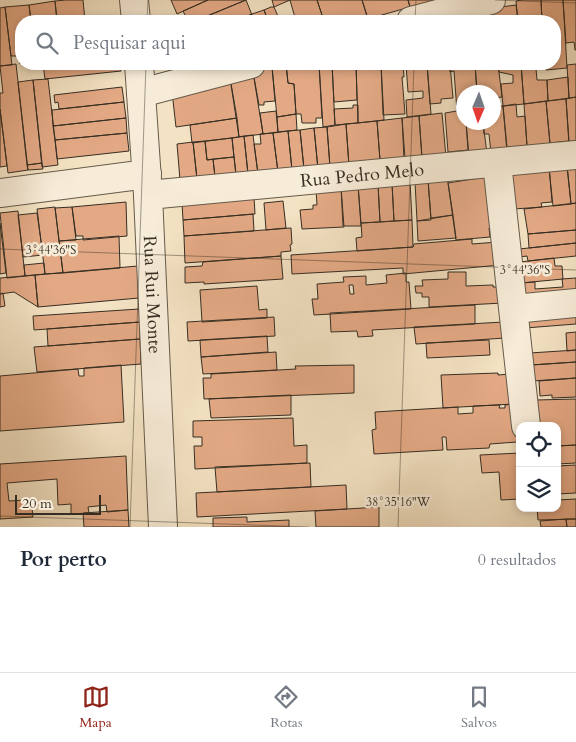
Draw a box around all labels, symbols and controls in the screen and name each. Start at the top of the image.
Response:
search box [15,15,561,70]
icon: search [33,29,61,57]
text: Pesquisar aqui [73,30,186,56]
north arrow [456,85,501,130]
street label: Rua Pedro Melo [299,157,425,193]
street label: Rua Rui Monte [137,235,168,354]
text: 3°44'36"S [26,242,76,258]
text: 3°44'36"S [500,262,550,278]
map controls [516,422,561,512]
button: locate [516,422,561,467]
button: layers [516,467,561,512]
scale bar [15,492,101,515]
text: 20 m [22,494,52,513]
text: 38°35'16"W [366,494,431,510]
text: Por perto [20,545,107,574]
text: 0 resultados [478,549,556,571]
tab: Mapa [79,683,112,732]
tab: Rotas [270,683,303,732]
tab: Salvos [461,683,497,732]

